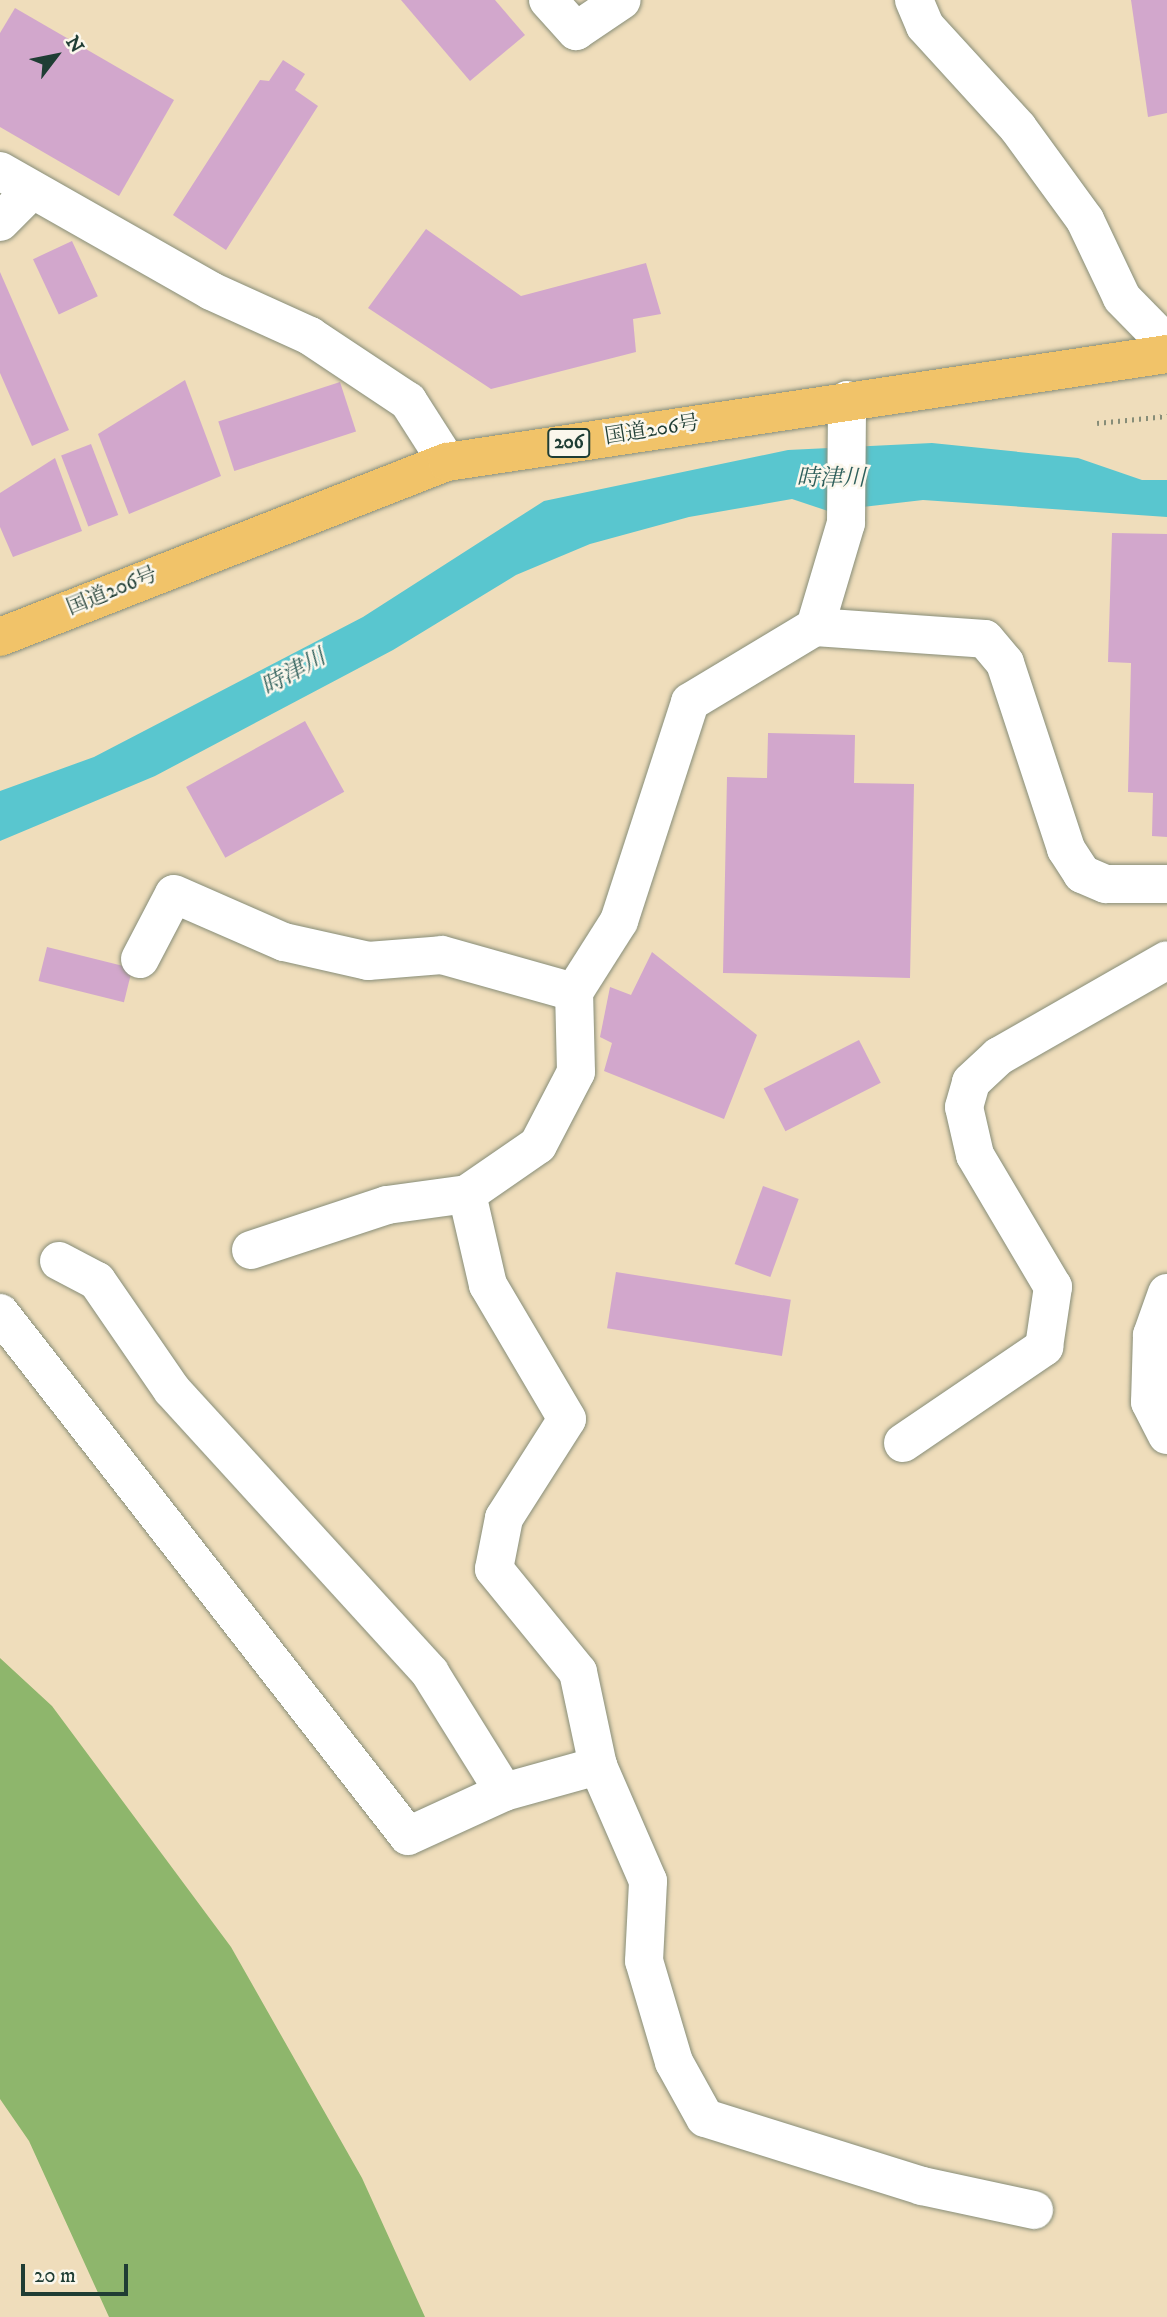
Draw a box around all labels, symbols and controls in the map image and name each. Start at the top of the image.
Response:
north arrow [21,21,91,91]
text: N [60,32,88,57]
street label: 国道206号 [603,410,701,450]
road number: 206 [546,428,592,458]
water label: 時津川 [797,465,865,493]
street label: 国道206号 [63,561,161,621]
water label: 時津川 [257,644,331,702]
scale bar [24,2250,131,2294]
text: 20 m [34,2263,76,2289]

